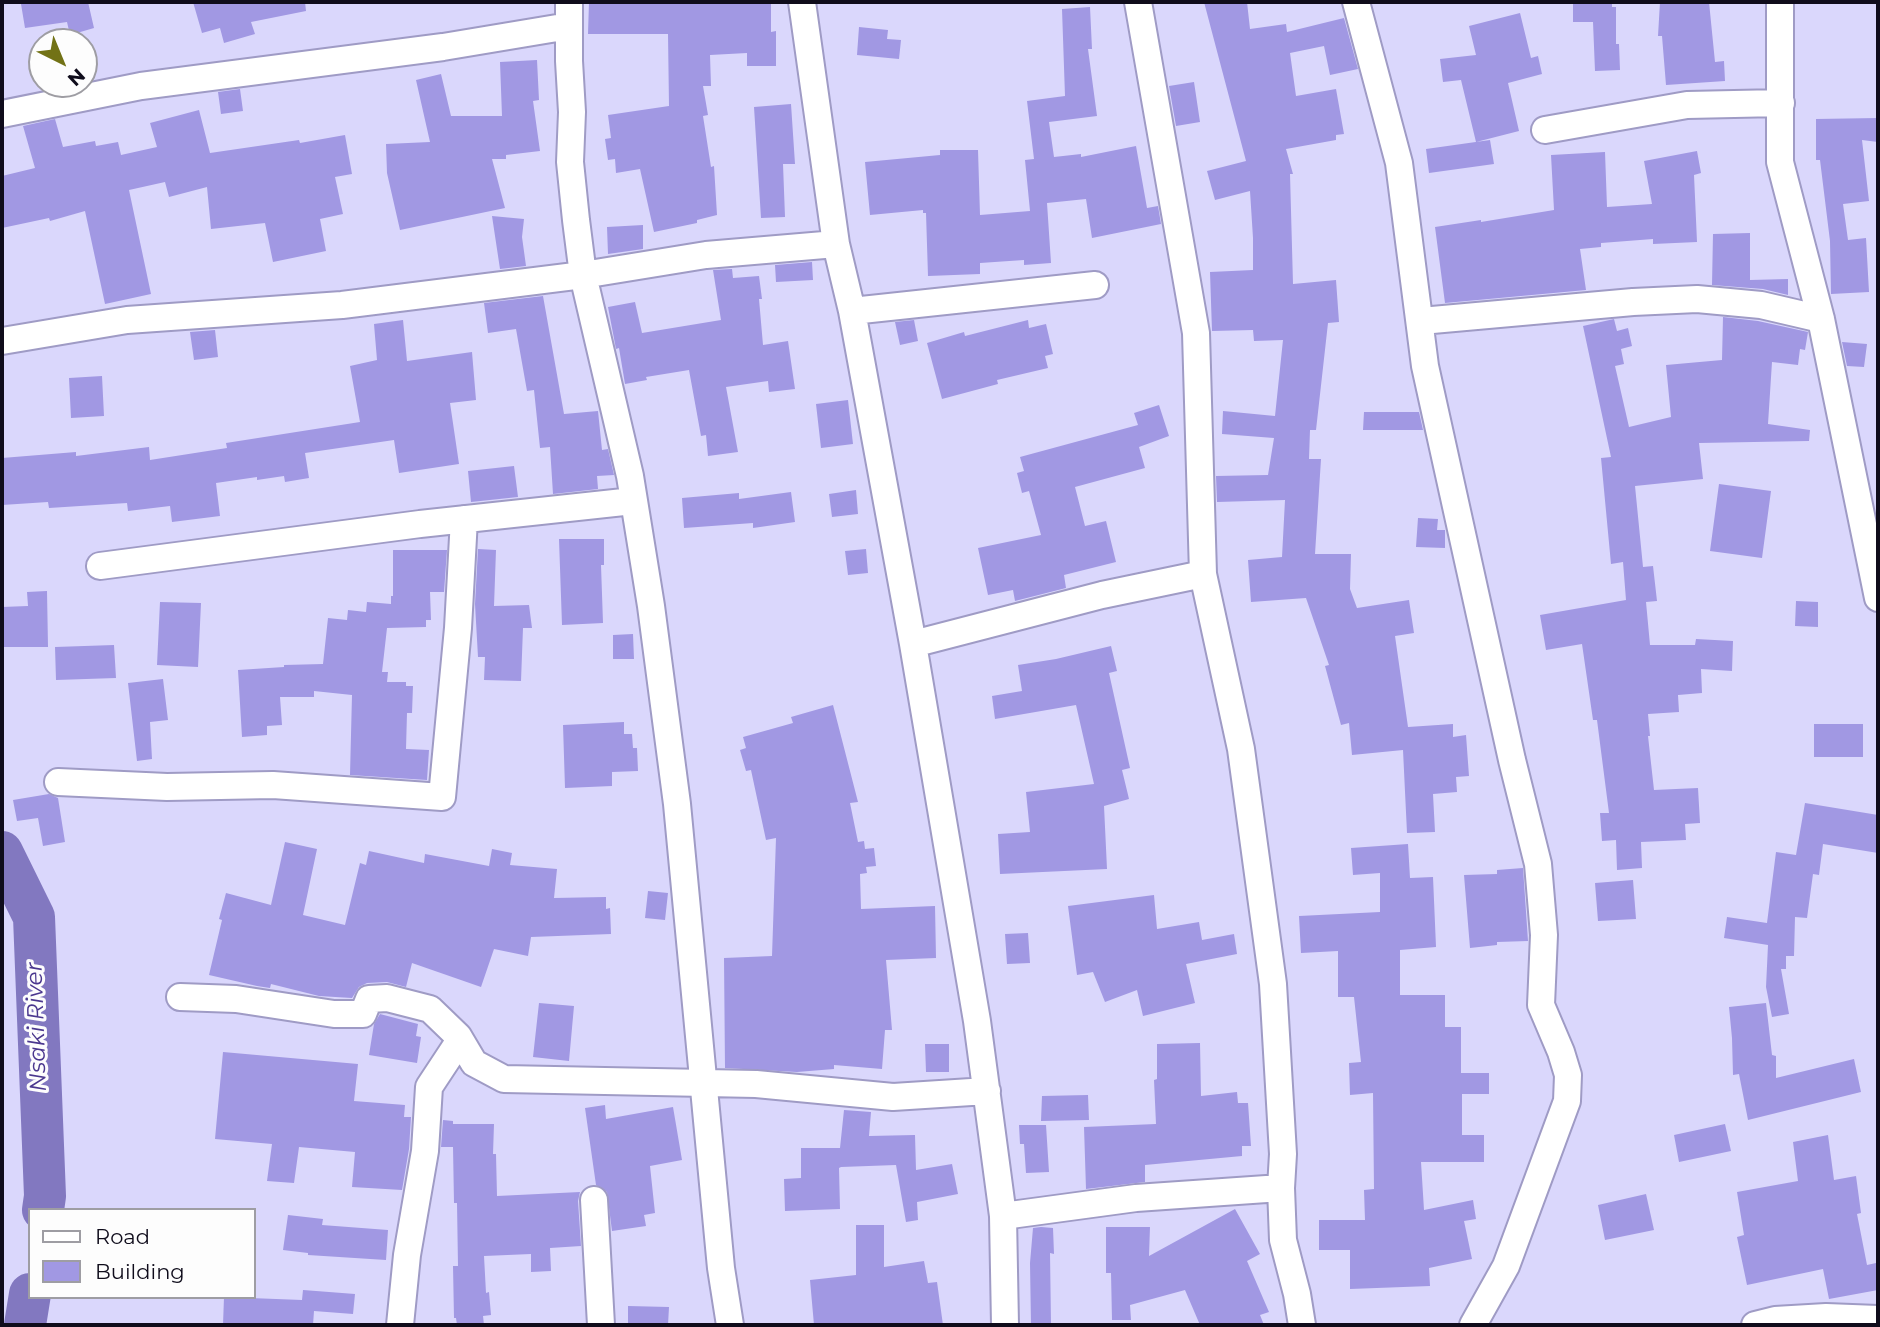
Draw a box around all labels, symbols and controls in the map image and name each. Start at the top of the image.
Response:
north arrow [28,28,98,98]
text: N [63,64,90,91]
water label: Nsaki River [21,962,53,1092]
legend [28,1208,256,1299]
text: Road [95,1224,150,1249]
text: Building [95,1259,185,1284]

